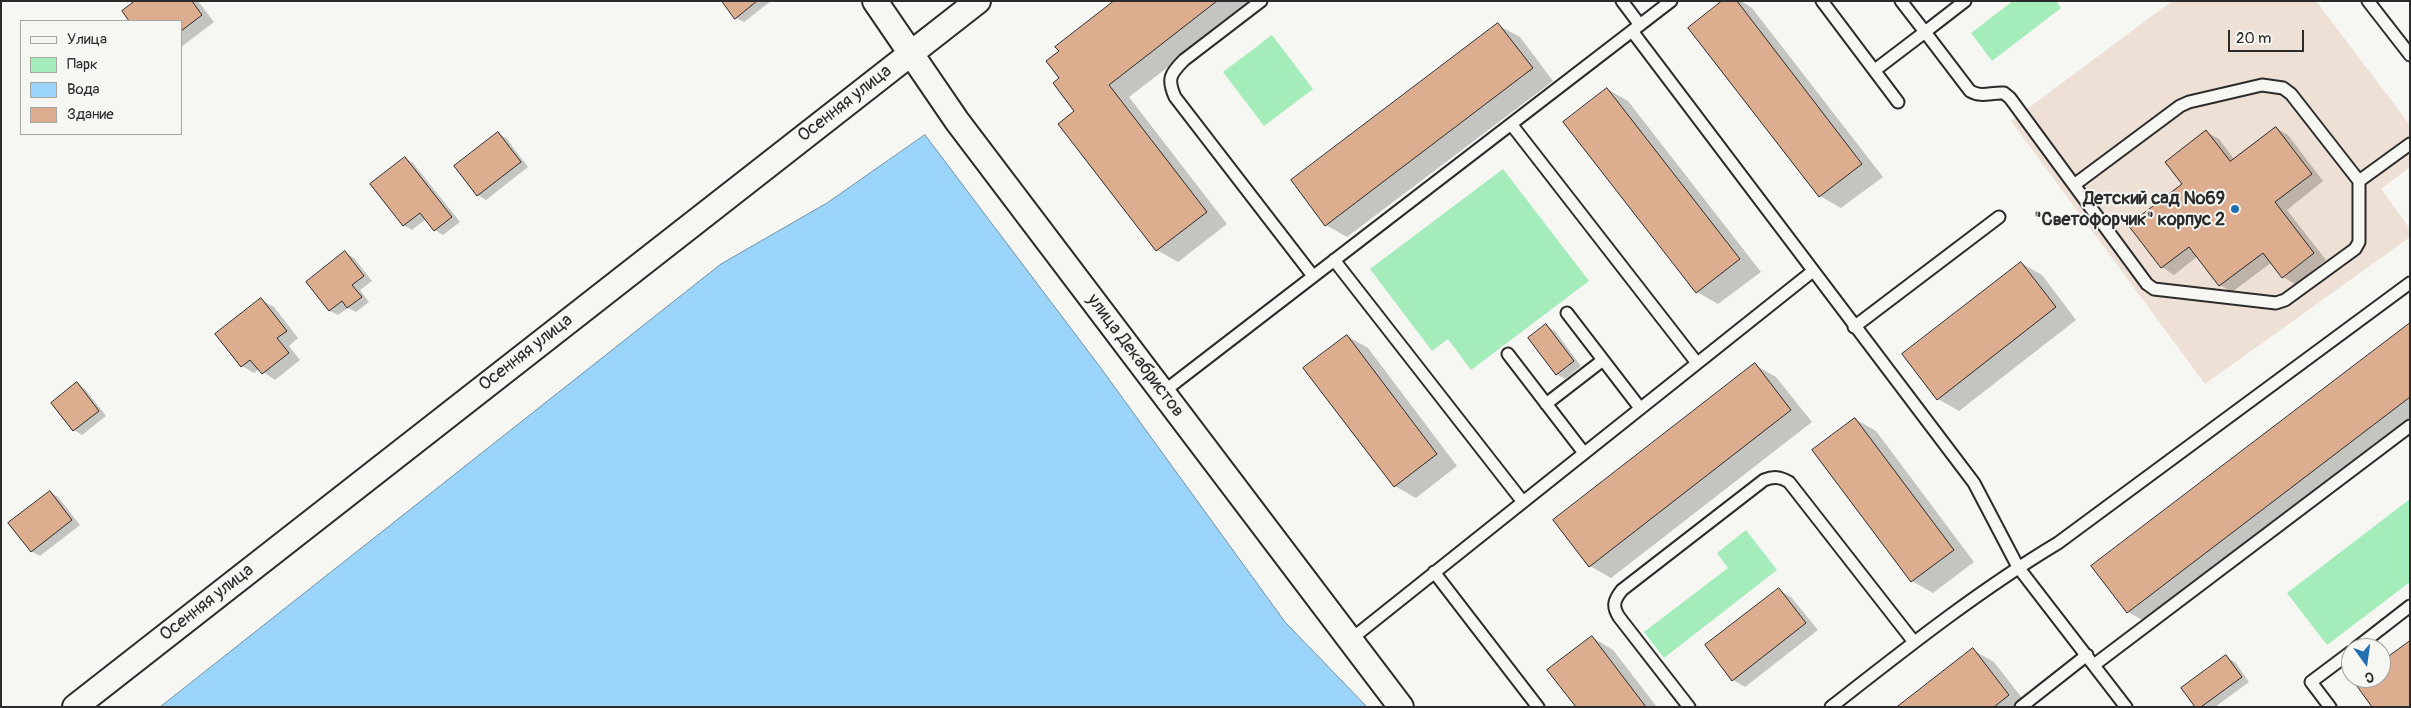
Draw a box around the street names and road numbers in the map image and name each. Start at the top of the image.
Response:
street label: Осенняя улица [794,61,896,147]
street label: улица Декабристов [1082,290,1188,422]
street label: Осенняя улица [475,310,577,396]
street label: Осенняя улица [156,560,258,646]

